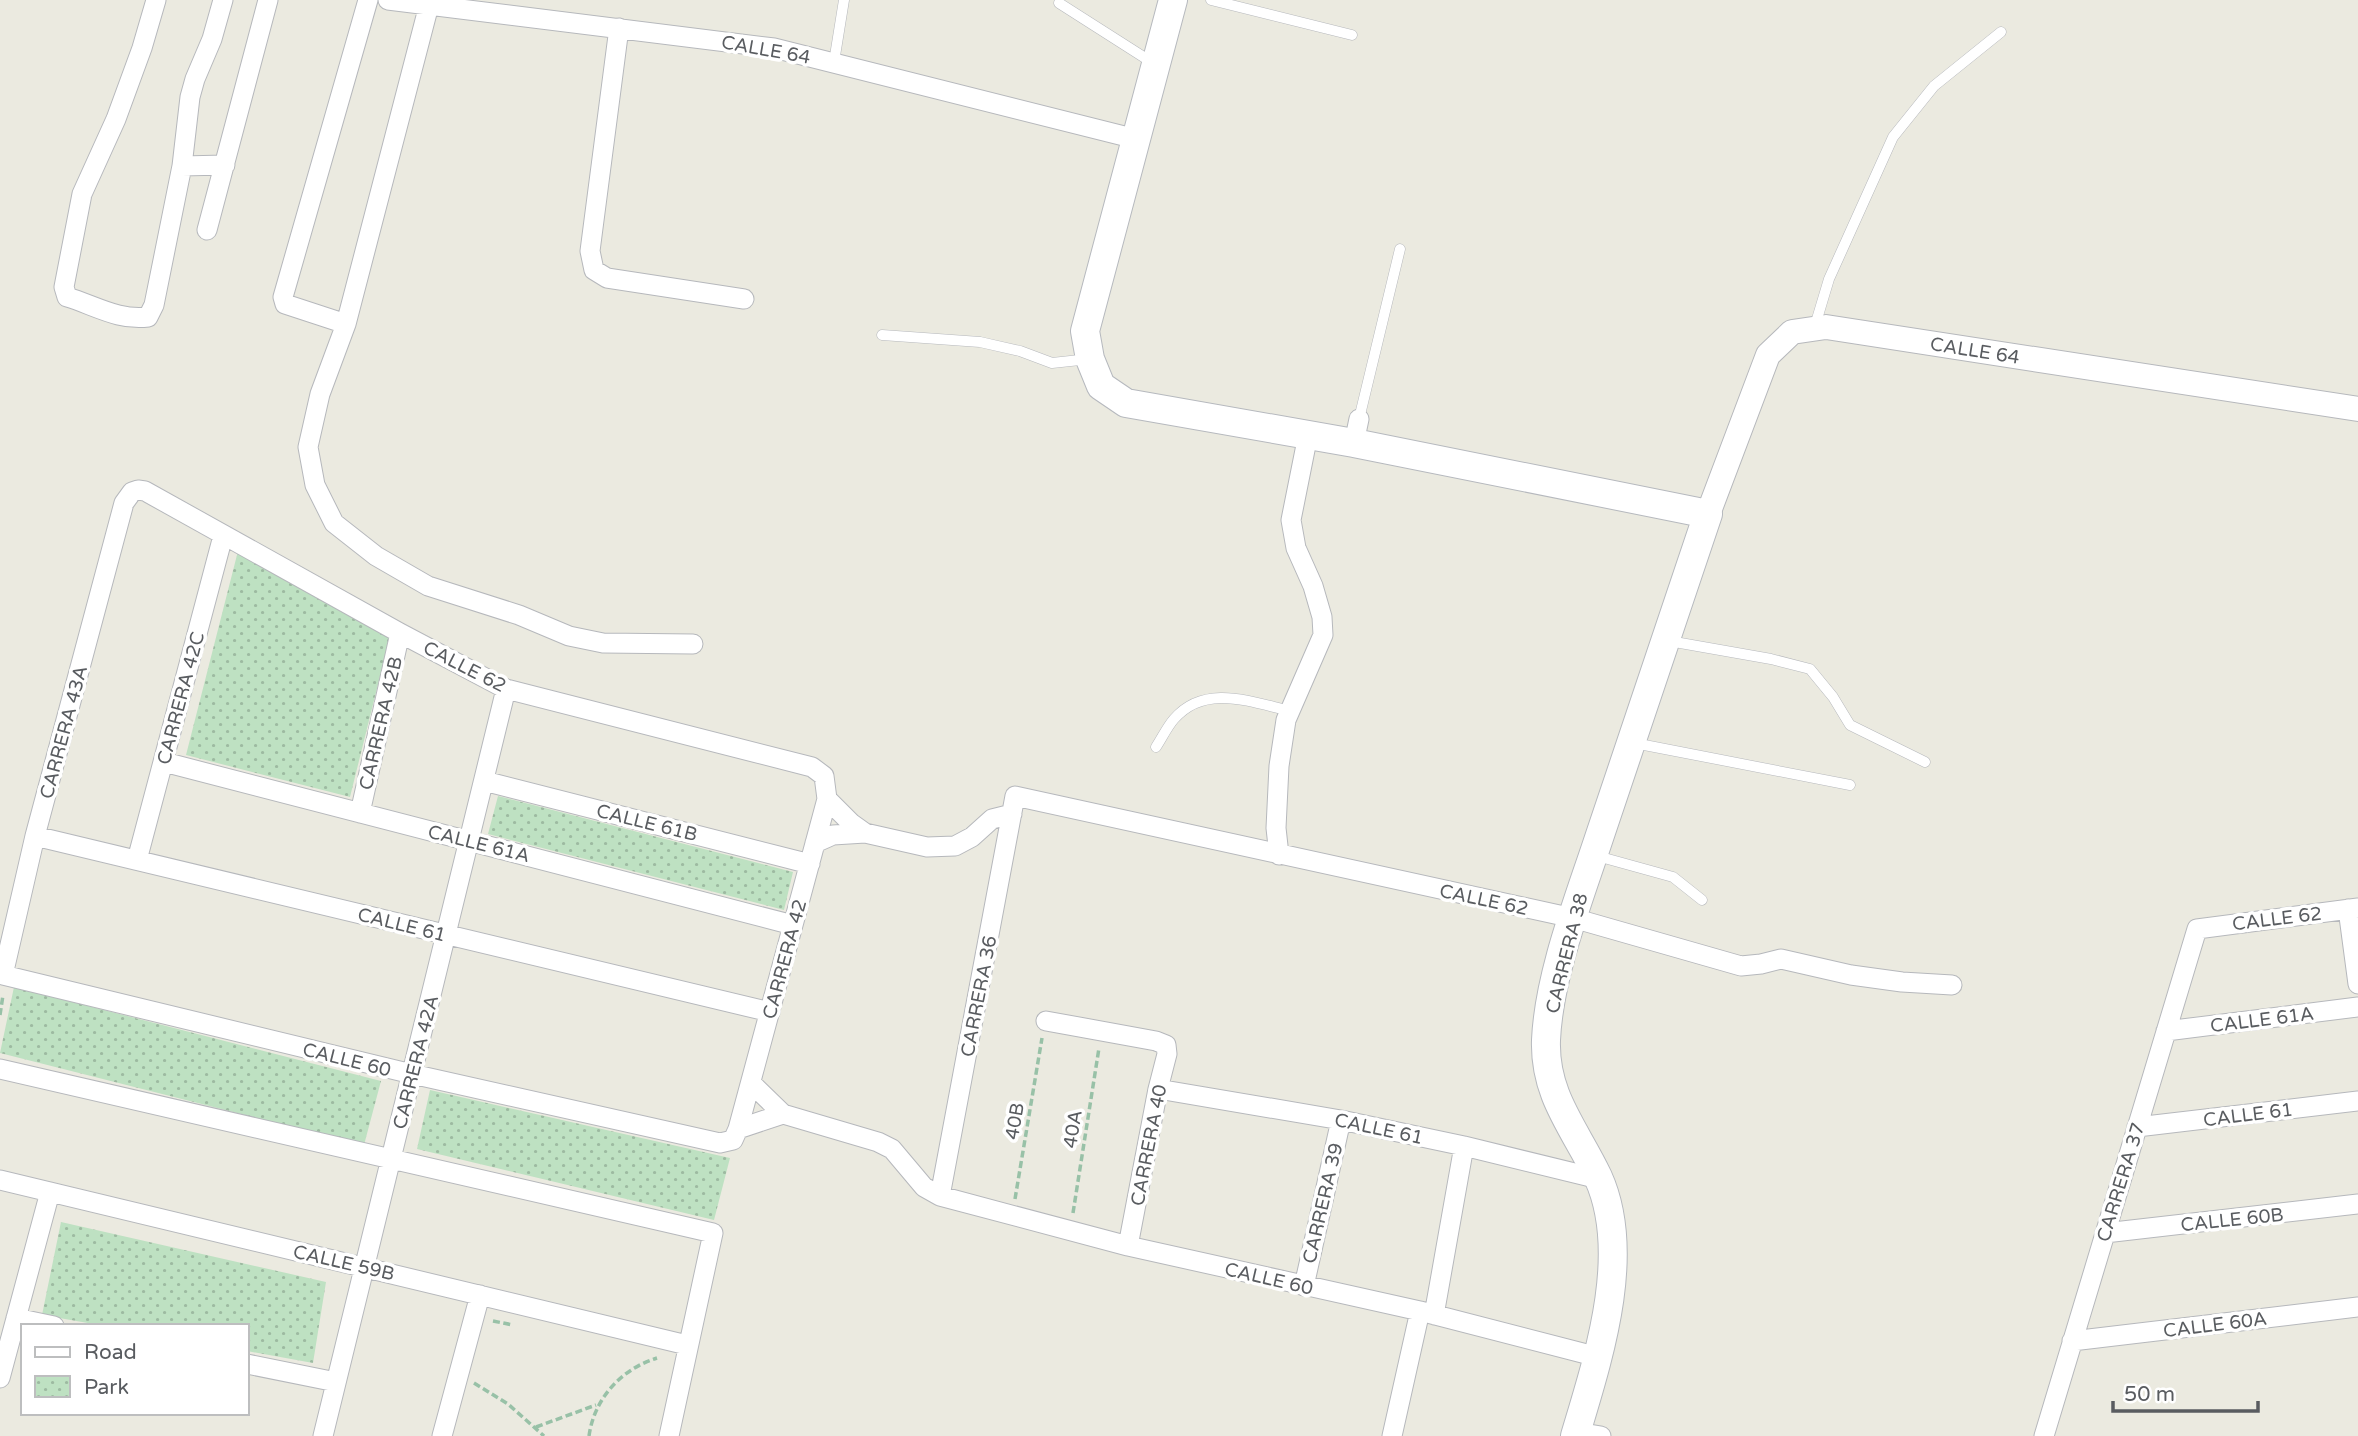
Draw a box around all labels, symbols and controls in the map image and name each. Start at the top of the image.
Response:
street label: CALLE 64 [719,31,812,69]
street label: CALLE 64 [1929,333,2021,369]
street label: CARRERA 42C [153,630,209,767]
street label: CALLE 62 [419,637,510,697]
street label: CARRERA 42B [355,654,407,792]
street label: CARRERA 43A [36,663,92,801]
street label: CALLE 61B [594,800,700,846]
street label: CALLE 61A [425,821,532,867]
street label: CALLE 62 [1437,880,1530,920]
street label: CARRERA 38 [1541,891,1593,1016]
street label: CARRERA 42 [758,897,812,1022]
street label: CALLE 61 [355,903,448,947]
street label: CALLE 62 [2231,903,2323,935]
street label: CARRERA 36 [956,934,1002,1059]
street label: CARRERA 42A [389,993,443,1131]
street label: CALLE 61A [2209,1003,2315,1037]
street label: CALLE 60 [300,1038,393,1082]
street label: CARRERA 40 [1126,1083,1172,1208]
street label: CALLE 61 [2202,1099,2294,1131]
street label: 40B [1001,1101,1029,1141]
street label: 40A [1059,1109,1087,1150]
street label: CALLE 61 [1332,1109,1425,1149]
street label: CARRERA 37 [2092,1120,2149,1244]
street label: CARRERA 39 [1298,1141,1348,1266]
street label: CALLE 60B [2180,1204,2285,1236]
street label: CALLE 59B [291,1241,397,1285]
street label: CALLE 60 [1222,1258,1315,1300]
street label: CALLE 60A [2162,1308,2268,1342]
legend [21,1324,248,1415]
text: Road [84,1340,137,1365]
scale bar [2113,1370,2258,1414]
text: Park [84,1375,129,1400]
text: 50 m [2124,1382,2175,1407]

